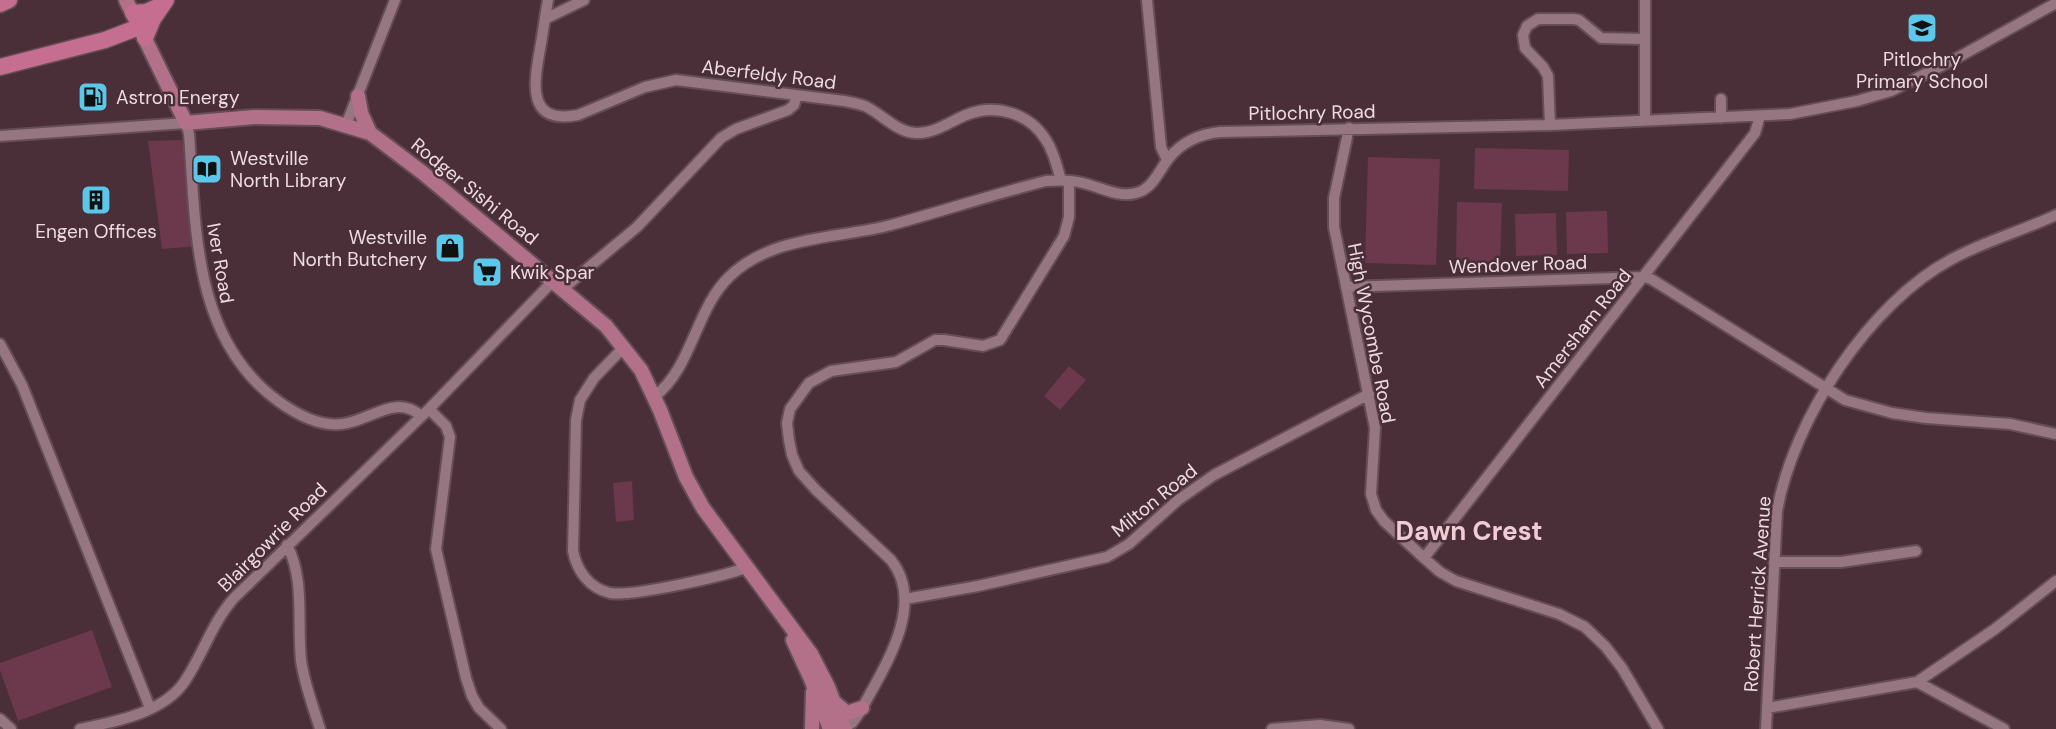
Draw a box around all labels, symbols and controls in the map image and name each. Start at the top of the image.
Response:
school or university icon: Pitlochry Primary School [1905,11,1939,45]
place label: Pitlochry Primary School [1856,47,1988,94]
street label: Aberfeldy Road [700,54,838,95]
fuel station icon: Astron Energy [76,80,110,114]
place label: Astron Energy [116,85,240,110]
street label: Pitlochry Road [1248,99,1376,126]
street label: Rodger Sishi Road [406,132,544,250]
place label: Westville North Library [230,146,347,193]
library icon: Westville North Library [190,152,224,186]
building icon: Engen Offices [79,183,113,217]
place label: Engen Offices [35,219,157,244]
street label: Iver Road [201,221,240,305]
place label: Westville North Butchery [292,225,427,272]
shop icon: Westville North Butchery [433,231,467,265]
street label: High Wycombe Road [1342,241,1401,425]
street label: Wendover Road [1448,250,1588,279]
supermarket icon: Kwik Spar [470,255,504,289]
place label: Kwik Spar [510,260,595,285]
street label: Amersham Road [1528,264,1637,393]
street label: Milton Road [1106,458,1202,543]
street label: Blairgowrie Road [212,477,332,597]
street label: Robert Herrick Avenue [1738,495,1777,693]
district label: Dawn Crest [1396,514,1542,548]

